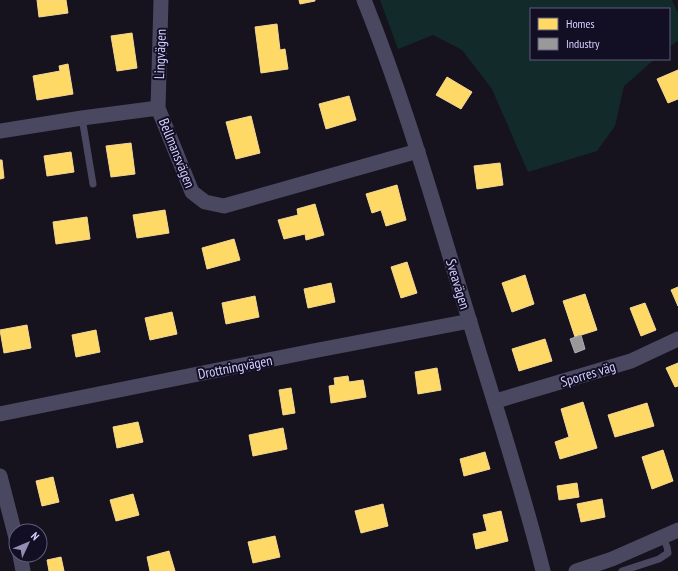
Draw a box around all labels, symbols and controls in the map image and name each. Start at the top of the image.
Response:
legend [530,8,670,60]
text: Homes [566,16,594,31]
street label: Lingvägen [150,29,170,79]
text: Industry [566,36,600,51]
street label: Bellmansvägen [155,116,199,190]
street label: Sveavägen [442,257,474,311]
street label: Drottningvägen [196,351,274,383]
street label: Sporres väg [558,357,618,391]
north arrow [8,523,48,563]
text: N [28,529,42,543]

